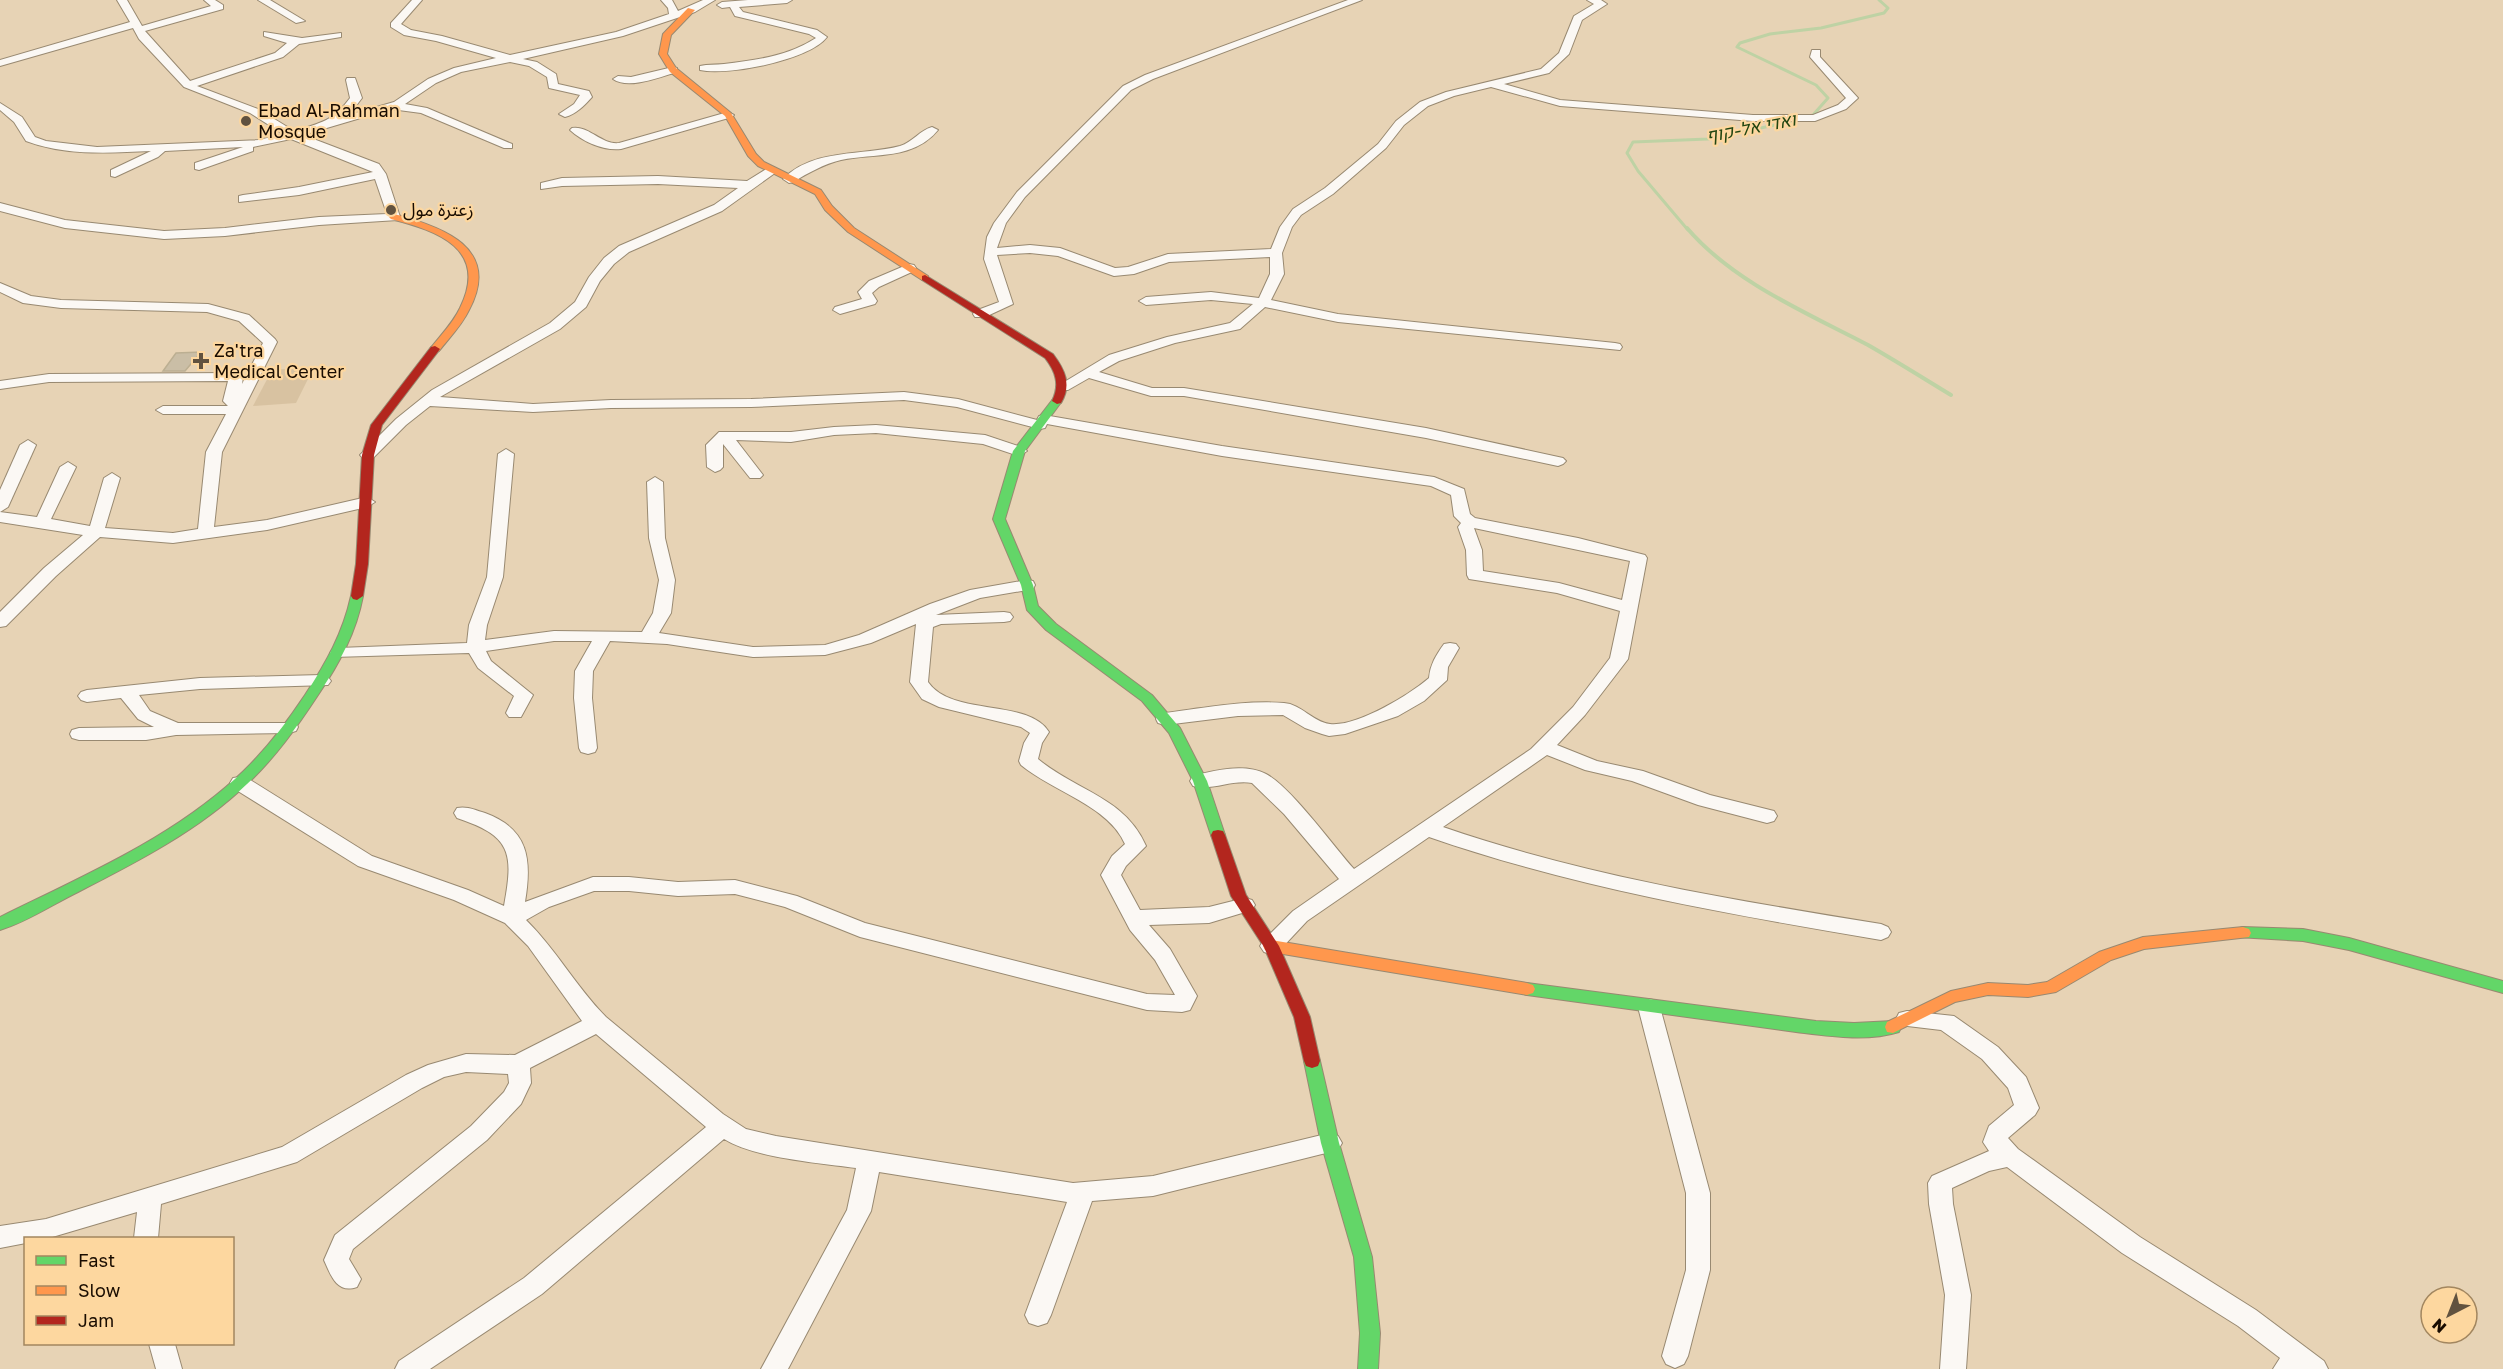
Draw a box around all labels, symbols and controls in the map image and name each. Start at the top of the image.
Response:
place label: Ebad Al-Rahman Mosque [258,99,400,142]
water label: ואדי אל-קוף [1704,107,1799,146]
marker: Ebad Al-Rahman Mosque [239,114,253,128]
place label: زعترة مول [403,198,474,221]
marker: زعترة مول [384,203,398,217]
place label: Za'tra Medical Center [214,339,344,382]
marker: Za'tra Medical Center [192,352,210,370]
legend [24,1237,234,1345]
text: Fast [78,1249,115,1271]
text: Slow [78,1279,121,1301]
north arrow [2419,1285,2479,1345]
text: Jam [78,1309,114,1331]
text: N [2428,1315,2450,1338]

